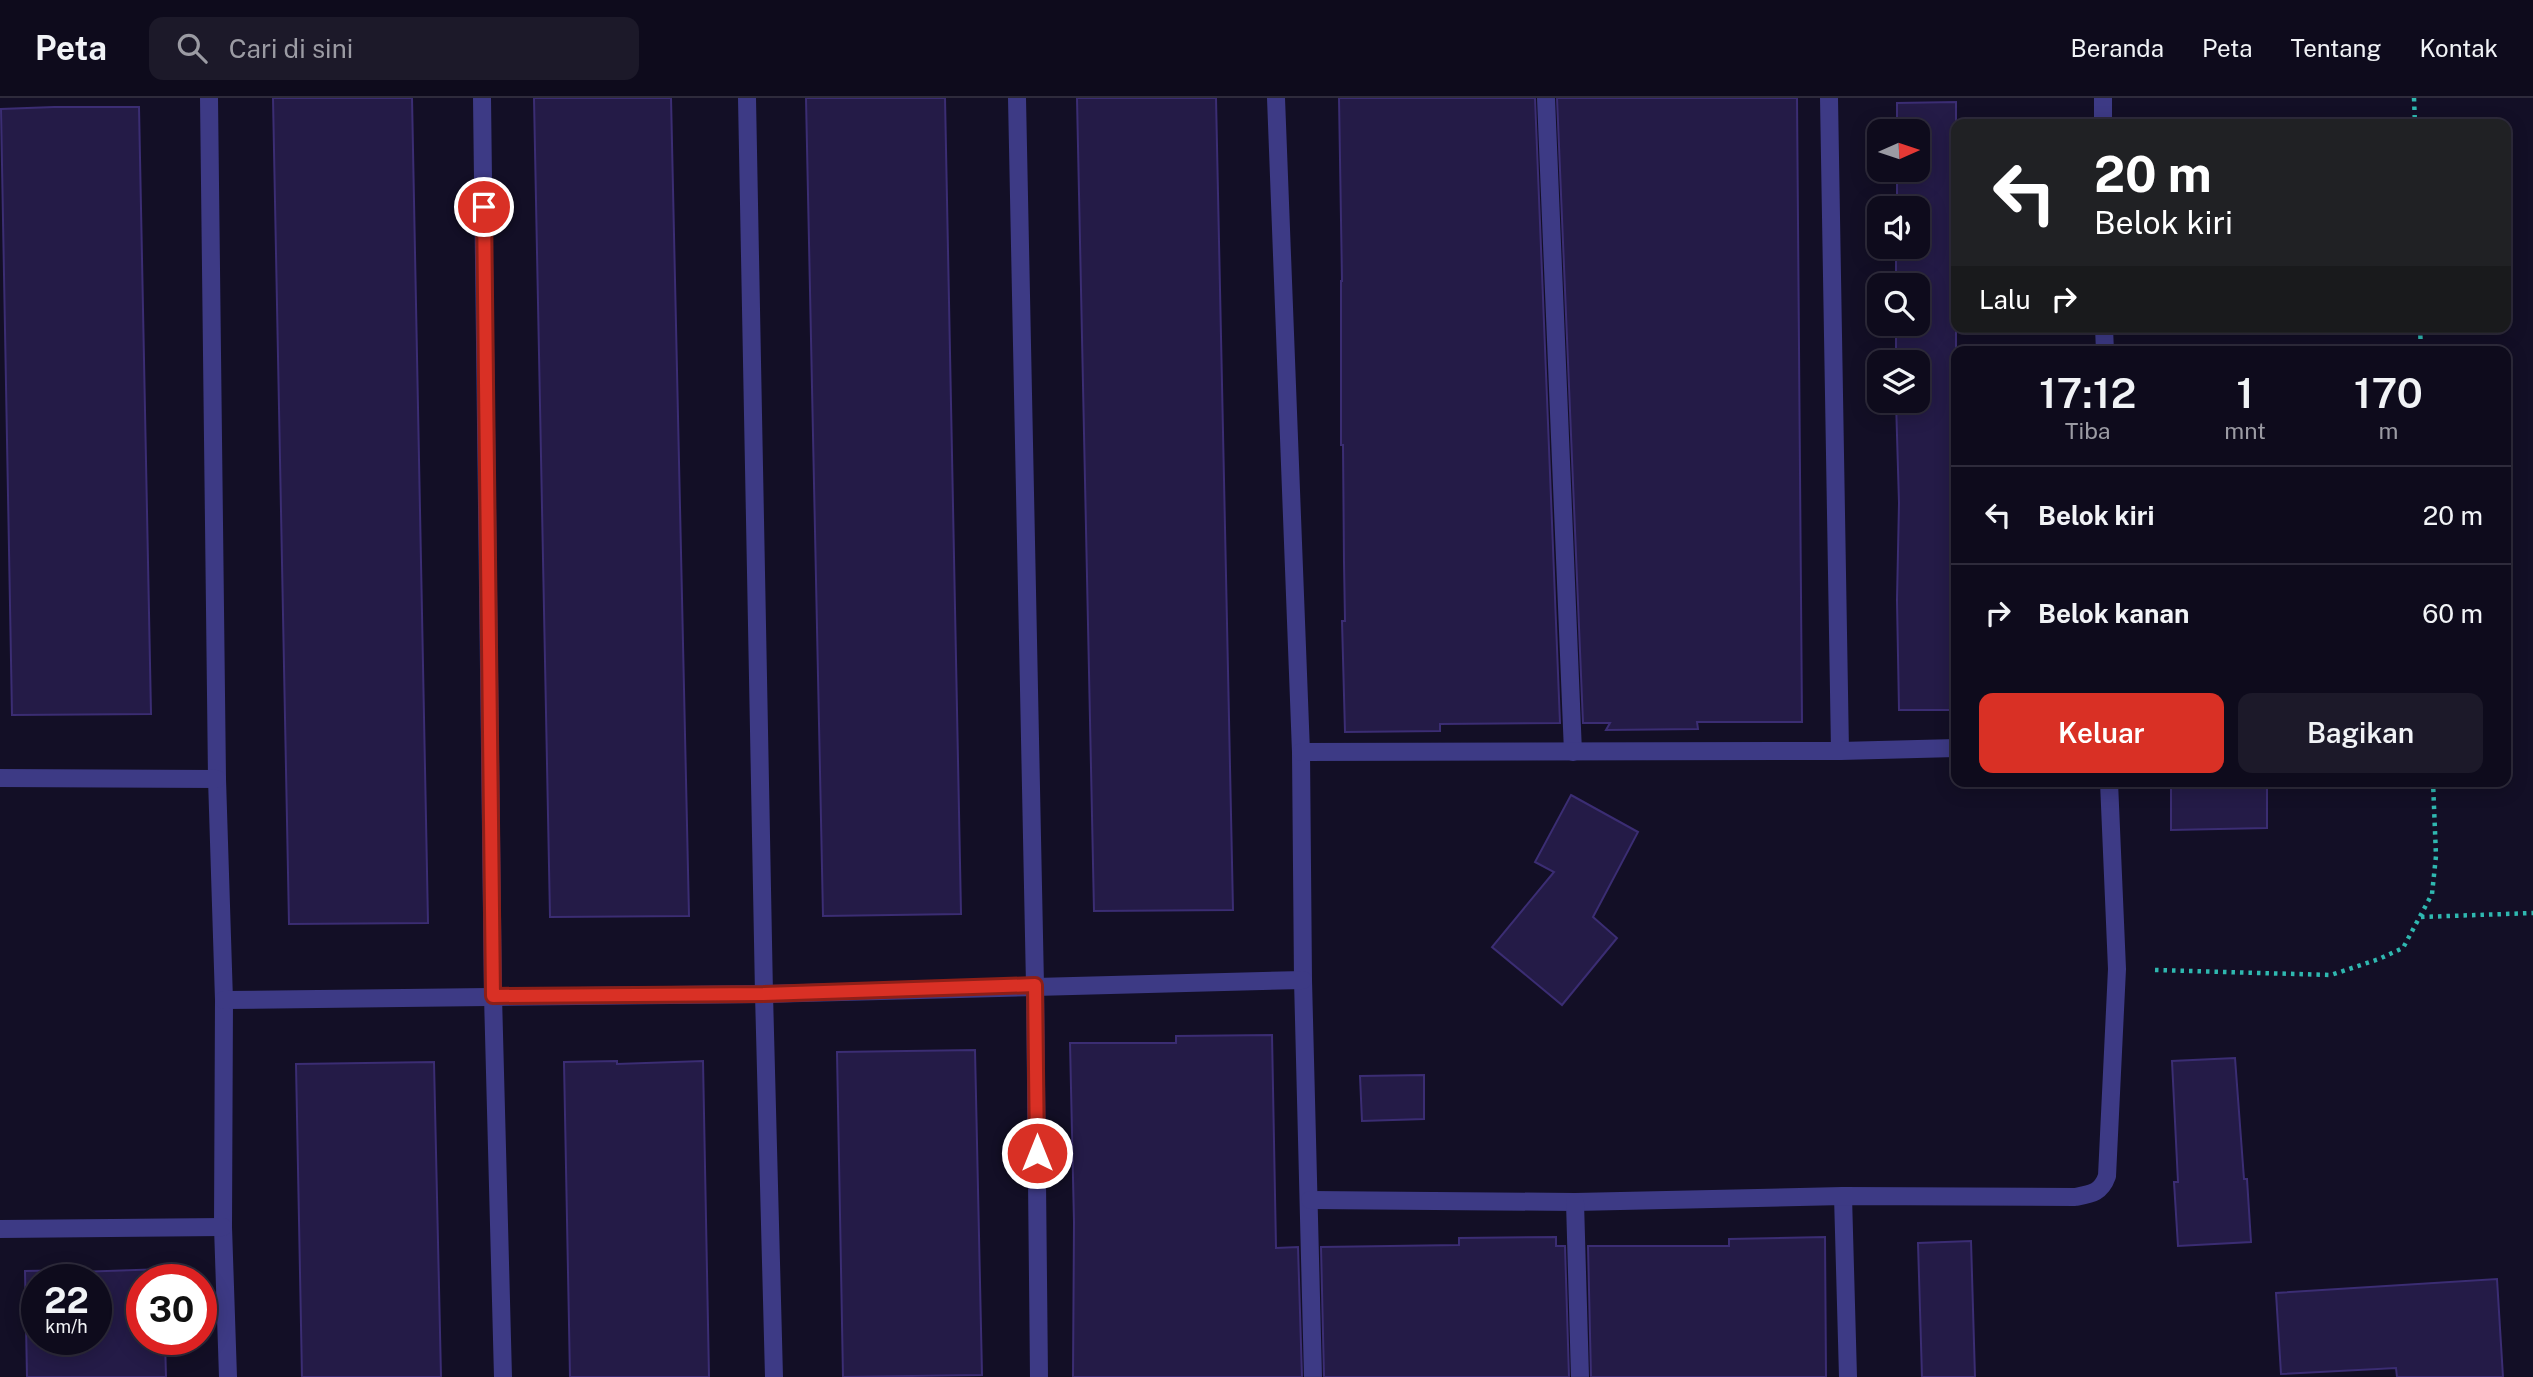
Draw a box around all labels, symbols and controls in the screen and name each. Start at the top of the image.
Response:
search box [149,17,639,80]
text: Peta [35,29,107,67]
icon: search [173,29,211,67]
text: Cari di sini [229,33,353,64]
text: Beranda [2070,34,2164,62]
text: Peta [2202,34,2253,62]
text: Tentang [2291,34,2381,62]
text: Kontak [2419,34,2498,62]
north arrow [1867,119,1930,182]
map controls [1867,119,1930,413]
text: 20 m [2094,145,2212,203]
icon: left [1979,147,2070,238]
pin [454,177,514,237]
icon: arrive [465,188,503,226]
button: sound [1867,196,1930,259]
text: Belok kiri [2094,204,2233,241]
button: search [1867,273,1930,336]
icon: right [2045,280,2083,318]
text: Lalu [1979,284,2031,315]
button: layers [1867,350,1930,413]
text: 17:12 [2039,368,2136,417]
text: 1 [2236,368,2254,417]
text: 170 [2354,368,2423,417]
text: Tiba [2065,417,2111,444]
text: mnt [2224,417,2266,444]
text: m [2378,417,2398,444]
icon: left [1979,496,2017,534]
text: Belok kiri [2038,500,2154,531]
text: 20 m [2423,500,2483,531]
icon: right [1979,594,2017,632]
text: Belok kanan [2038,598,2189,629]
text: 60 m [2422,598,2483,629]
button: Keluar [1979,693,2224,773]
button: Bagikan [2238,693,2483,773]
position arrow [1000,1116,1074,1190]
speed limit sign: 30 [126,1264,217,1355]
text: 22 [44,1280,89,1321]
text: km/h [45,1316,88,1337]

